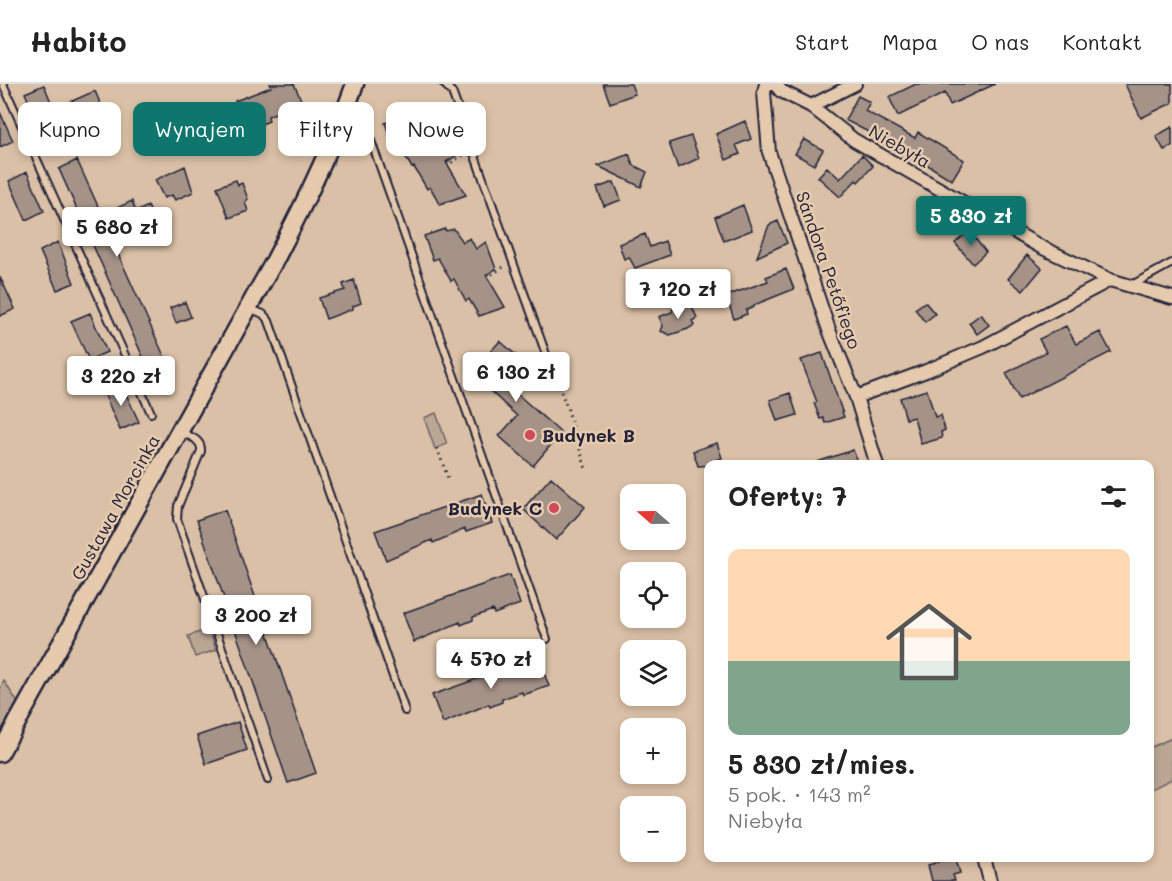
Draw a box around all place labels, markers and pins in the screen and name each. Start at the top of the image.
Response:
pin: 5 830 zł [909,196,1033,247]
pin: 5 680 zł [55,207,179,258]
pin: 7 120 zł [616,269,740,320]
pin: 6 130 zł [454,352,578,403]
pin: 3 220 zł [59,356,183,407]
place label: Budynek B [542,423,635,447]
marker: Budynek B [523,428,537,442]
place label: Budynek C [448,496,542,520]
marker: Budynek C [547,501,561,515]
pin: 3 200 zł [194,595,318,646]
pin: 4 570 zł [429,639,553,690]

